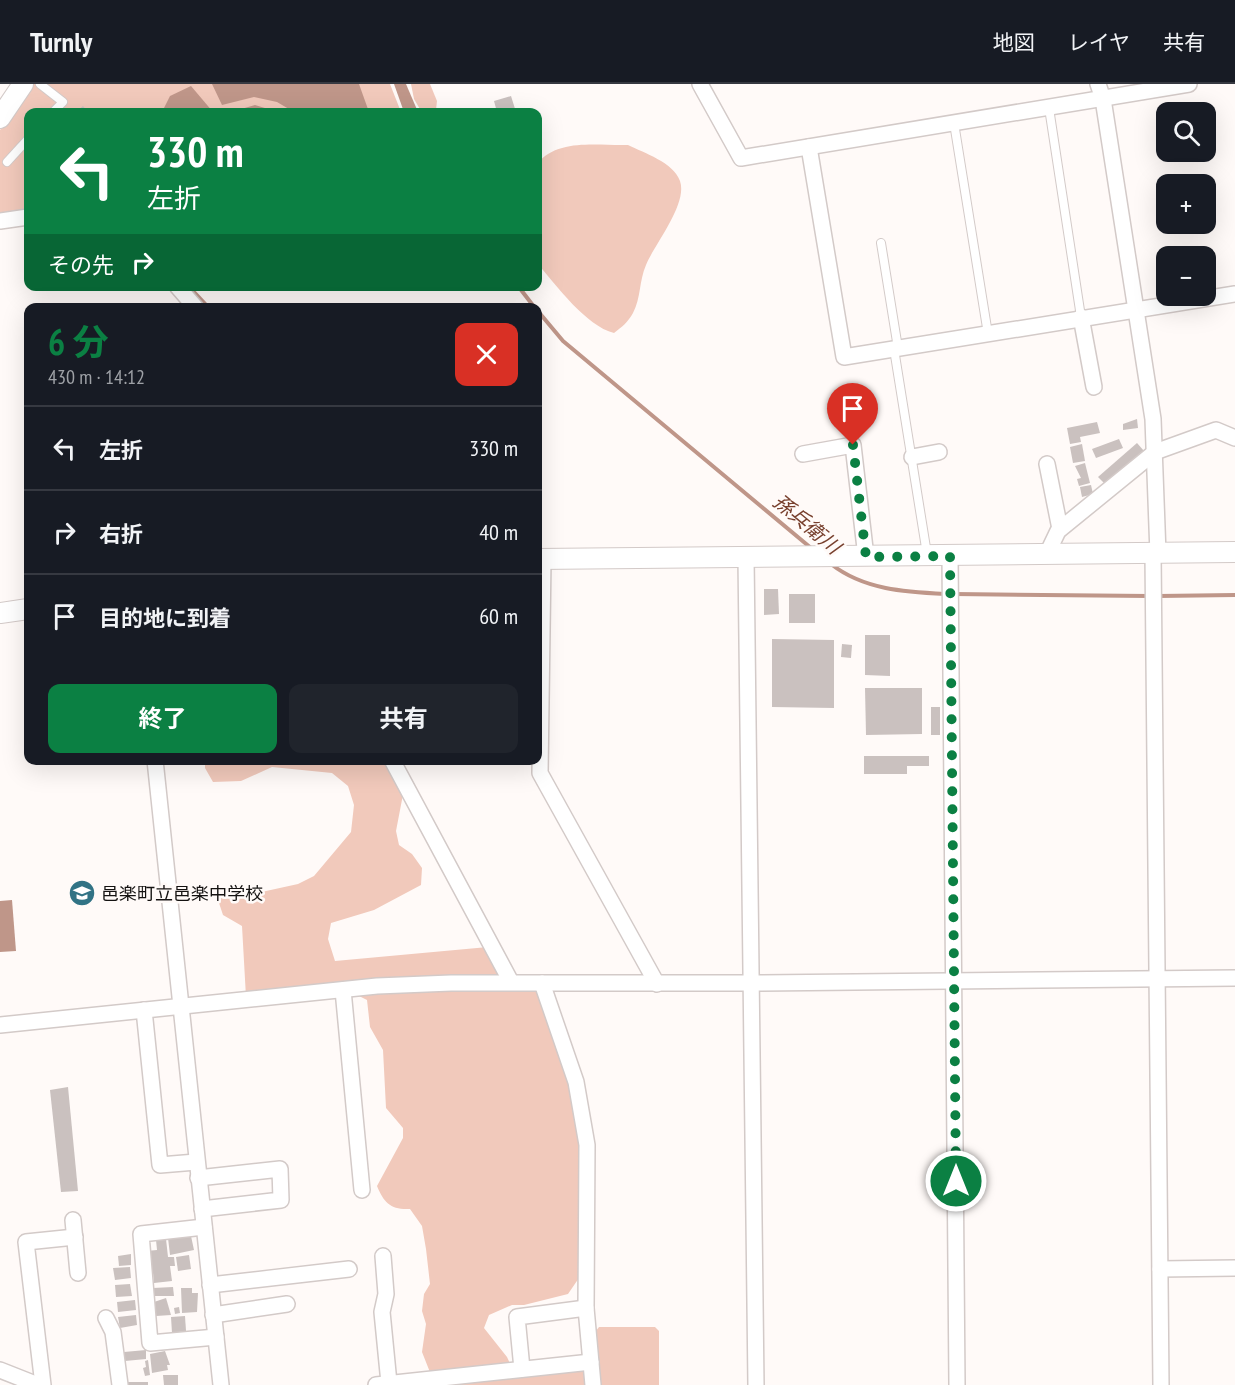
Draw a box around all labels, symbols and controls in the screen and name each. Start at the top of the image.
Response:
text: Turnly [30,23,92,60]
text: 地図 [993,29,1035,56]
text: レイヤ [1068,29,1130,56]
text: 共有 [1163,29,1205,56]
map controls [1156,102,1216,306]
button: search [1156,102,1216,162]
text: 330 m [147,124,244,179]
icon: left [48,132,126,210]
button: + [1156,174,1216,234]
text: 左折 [147,181,201,215]
icon: right [126,246,159,279]
button: − [1156,246,1216,306]
text: その先 [48,251,114,279]
text: 6 分 [48,318,109,365]
button: close [455,323,518,386]
text: 430 m · 14:12 [48,364,145,390]
pin [827,383,878,445]
icon: arrive [836,392,869,425]
icon: left [48,432,81,465]
text: 330 m [469,434,518,462]
text: 左折 [99,436,143,464]
water label: 孫兵衛川 [768,488,848,561]
icon: right [48,516,81,549]
text: 40 m [479,518,518,546]
text: 右折 [99,520,143,548]
icon: arrive [48,600,81,633]
text: 60 m [479,602,518,630]
text: 目的地に到着 [99,604,231,632]
button: 終了 [48,684,277,753]
button: 共有 [289,684,518,753]
school or university icon: 邑楽町立邑楽中学校 [67,878,97,908]
place label: 邑楽町立邑楽中学校 [101,882,263,905]
position arrow [924,1149,988,1213]

